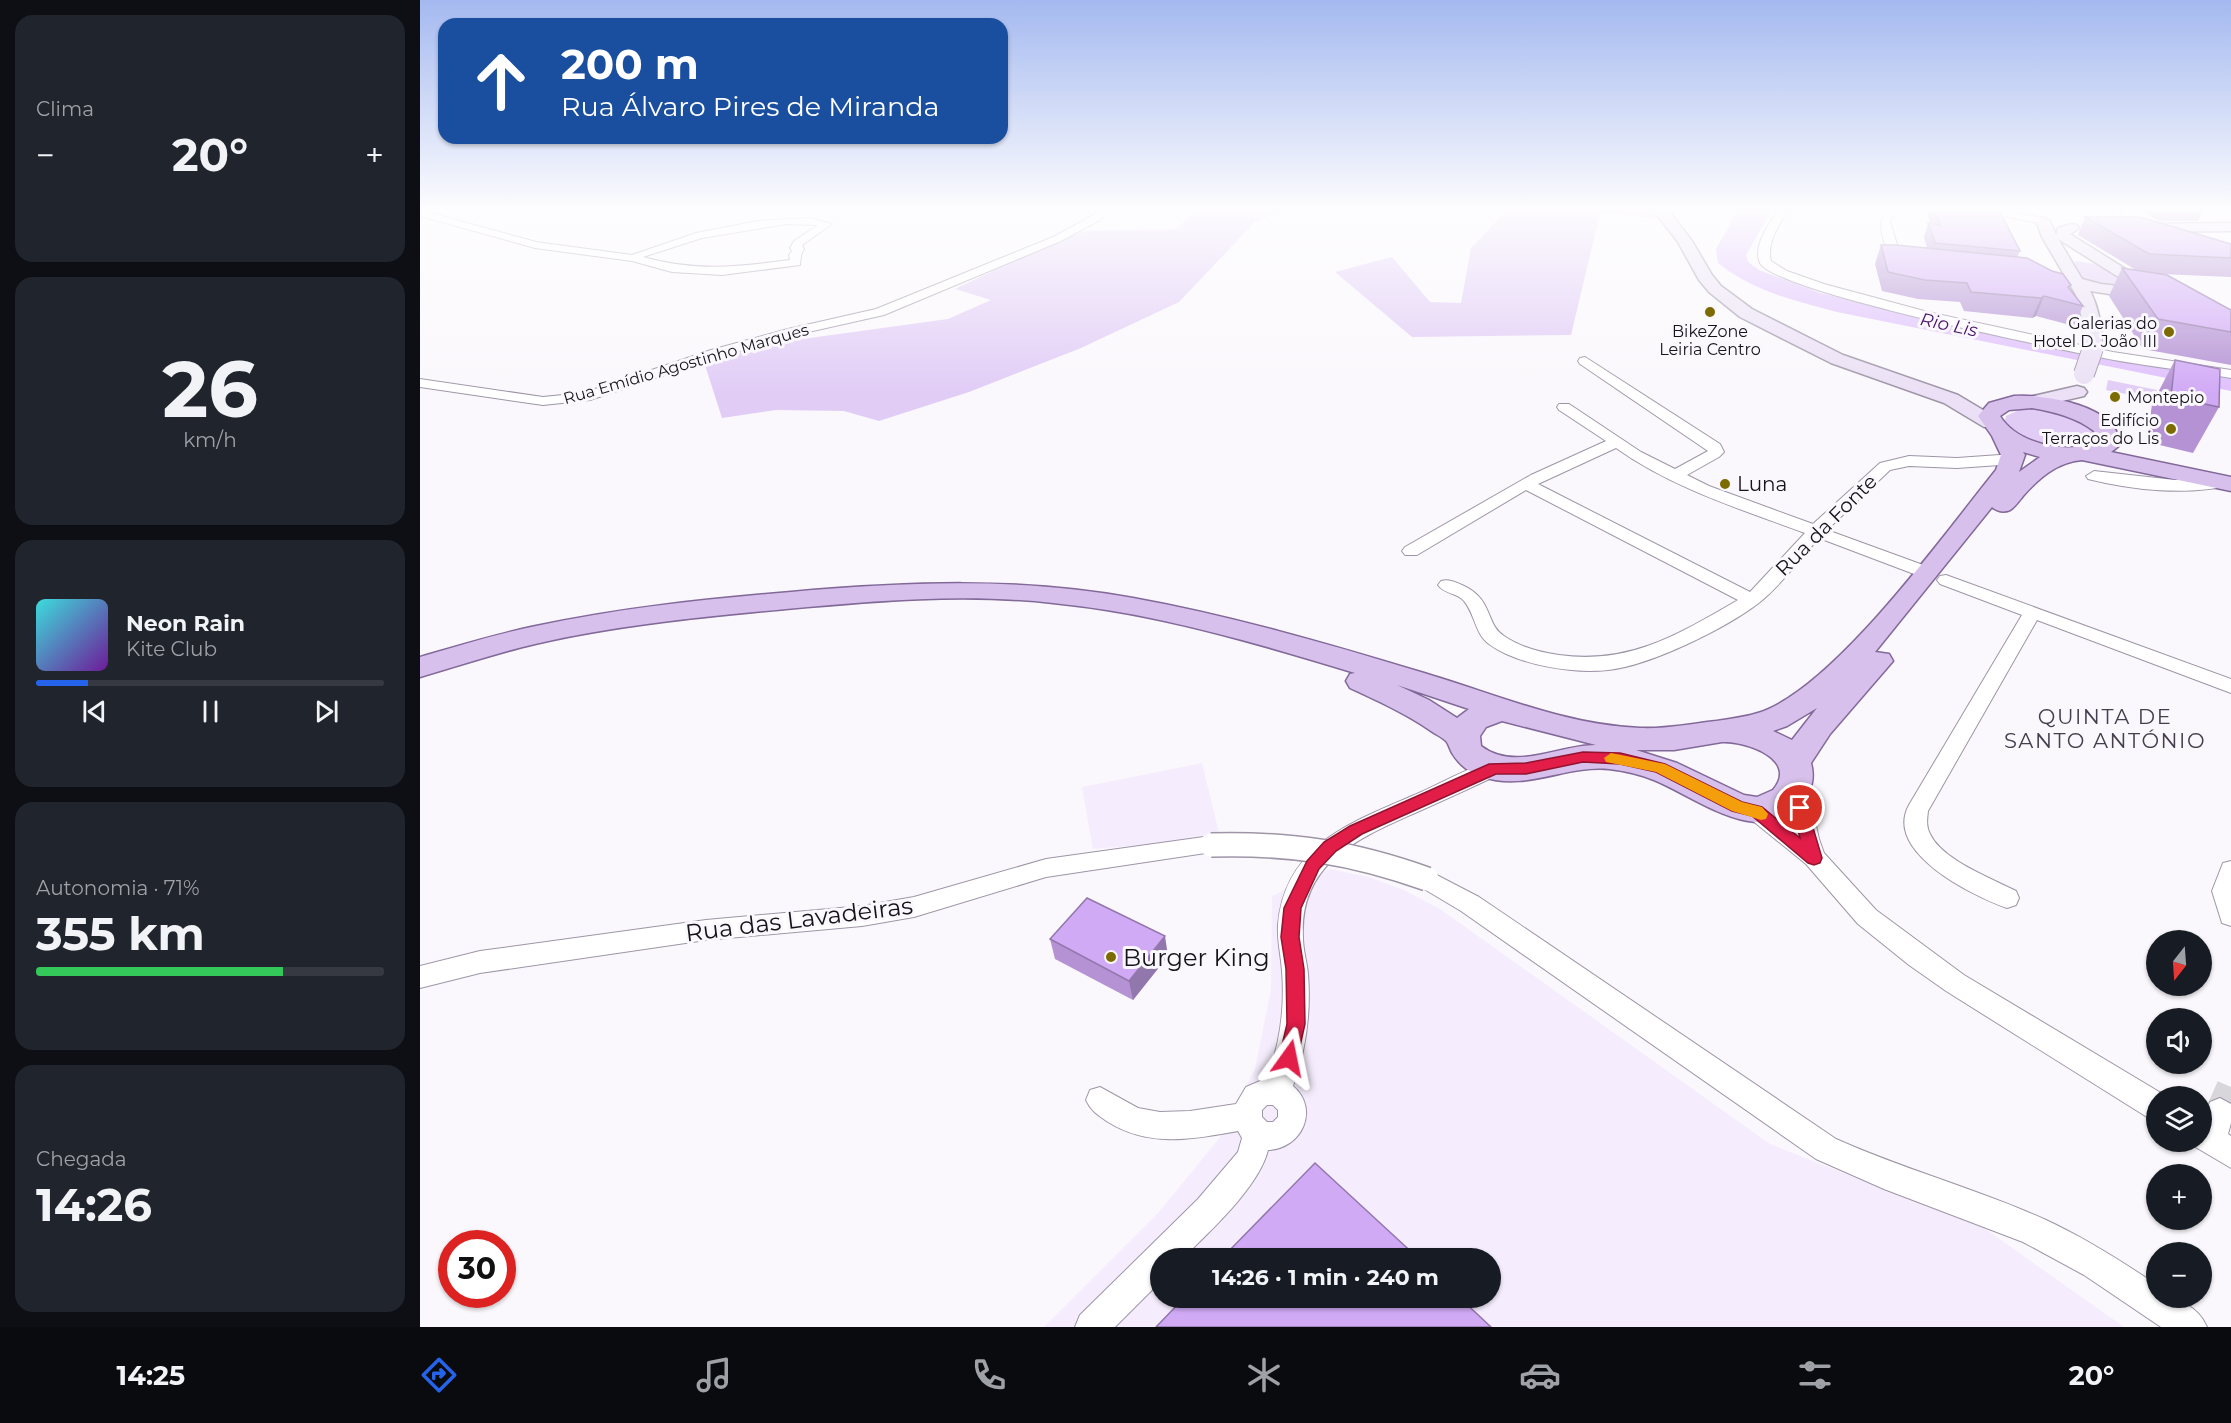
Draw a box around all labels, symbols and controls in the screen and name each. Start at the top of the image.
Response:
text: 200 m [561,38,699,90]
icon: ahead [462,42,540,120]
text: Rua Álvaro Pires de Miranda [561,90,939,123]
text: Clima [36,97,94,121]
text: 20° [172,127,248,182]
text: − [36,135,55,175]
text: + [365,135,384,175]
marker: BikeZone Leiria Centro [1703,305,1717,319]
water label: Rio Lis [1918,308,1980,342]
place label: Galerias do Hotel D. João III [2033,314,2157,351]
street label: Rua Emídio Agostinho Marques [561,320,811,408]
place label: BikeZone Leiria Centro [1659,322,1761,359]
marker: Galerias do Hotel D. João III [2162,325,2176,339]
text: 26 [162,341,258,437]
place label: Montepio [2127,388,2204,407]
marker: Montepio [2108,390,2122,404]
place label: Edifício Terraços do Lis [2042,411,2159,448]
marker: Edifício Terraços do Lis [2164,422,2178,436]
text: km/h [183,428,237,452]
street label: Rua da Fonte [1770,469,1882,581]
place label: Luna [1737,472,1787,496]
marker: Luna [1718,477,1732,491]
text: Neon Rain [126,610,245,637]
text: Kite Club [126,637,217,661]
icon: previous [78,695,111,728]
icon: pause [194,695,227,728]
icon: next [310,695,343,728]
district label: QUINTA DE SANTO ANTÓNIO [2004,704,2206,753]
pin [1774,782,1825,833]
icon: arrive [1783,791,1816,824]
text: Autonomia · 71% [36,876,200,900]
street label: Rua das Lavadeiras [684,891,914,947]
text: 355 km [36,906,205,961]
north arrow [2146,930,2212,996]
map controls [2146,930,2212,1308]
place label: Burger King [1123,943,1270,972]
marker: Burger King [1104,950,1118,964]
button: sound [2146,1008,2212,1074]
position arrow [1257,1026,1321,1090]
button: layers [2146,1086,2212,1152]
text: Chegada [36,1147,127,1171]
button: + [2146,1164,2212,1230]
text: 14:26 [36,1177,152,1232]
speed limit sign: 30 [438,1230,516,1308]
button: − [2146,1242,2212,1308]
text: 14:26 · 1 min · 240 m [1212,1264,1439,1291]
icon: directions [418,1354,460,1396]
icon: music [693,1354,735,1396]
icon: phone [968,1354,1010,1396]
icon: climate [1243,1354,1285,1396]
icon: car [1519,1354,1561,1396]
icon: filters [1794,1354,1836,1396]
text: 14:25 [117,1359,185,1392]
text: 20° [2069,1359,2114,1392]

